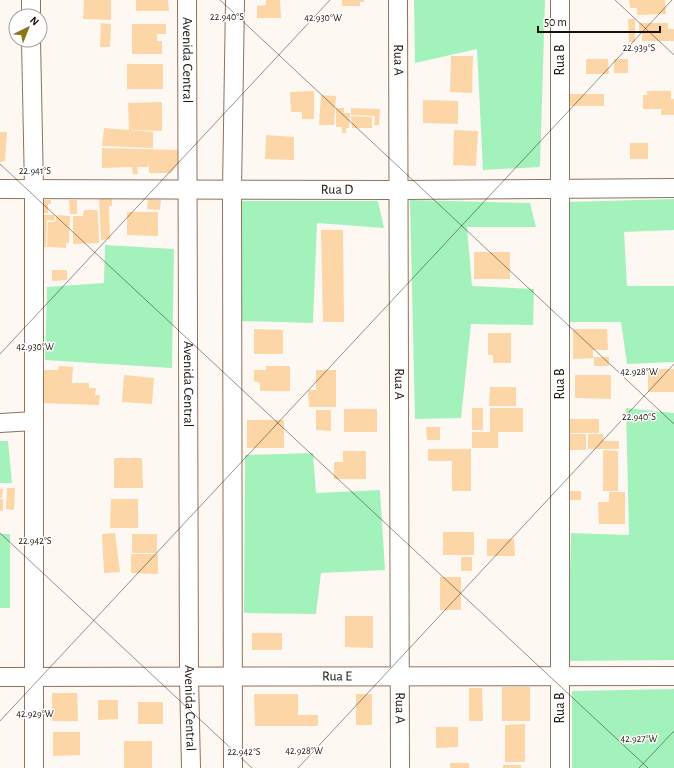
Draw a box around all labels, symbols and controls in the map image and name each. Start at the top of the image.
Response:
north arrow [8,8,48,48]
scale bar [538,8,660,34]
text: 22.940°S [210,12,244,22]
text: 42.930°W [304,13,342,23]
text: N [28,14,41,28]
text: 50 m [544,16,567,28]
street label: Avenida Central [180,17,194,103]
text: 22.939°S [623,43,656,53]
street label: Rua A [391,44,405,76]
street label: Rua B [553,45,567,75]
text: 22.941°S [19,166,51,176]
street label: Rua D [321,183,353,197]
street label: Avenida Central [181,341,195,427]
text: 42.930°W [16,342,54,352]
text: 42.928°W [620,367,658,377]
street label: Rua A [392,368,406,400]
street label: Rua B [553,369,567,399]
text: 22.940°S [622,412,656,422]
text: 22.942°S [18,536,52,546]
street label: Avenida Central [182,665,198,751]
street label: Rua E [322,669,352,684]
street label: Rua A [393,692,407,724]
street label: Rua B [553,693,567,723]
text: 42.929°W [16,709,54,719]
text: 42.927°W [620,734,658,744]
text: 42.928°W [285,746,323,756]
text: 22.942°S [227,747,261,757]

